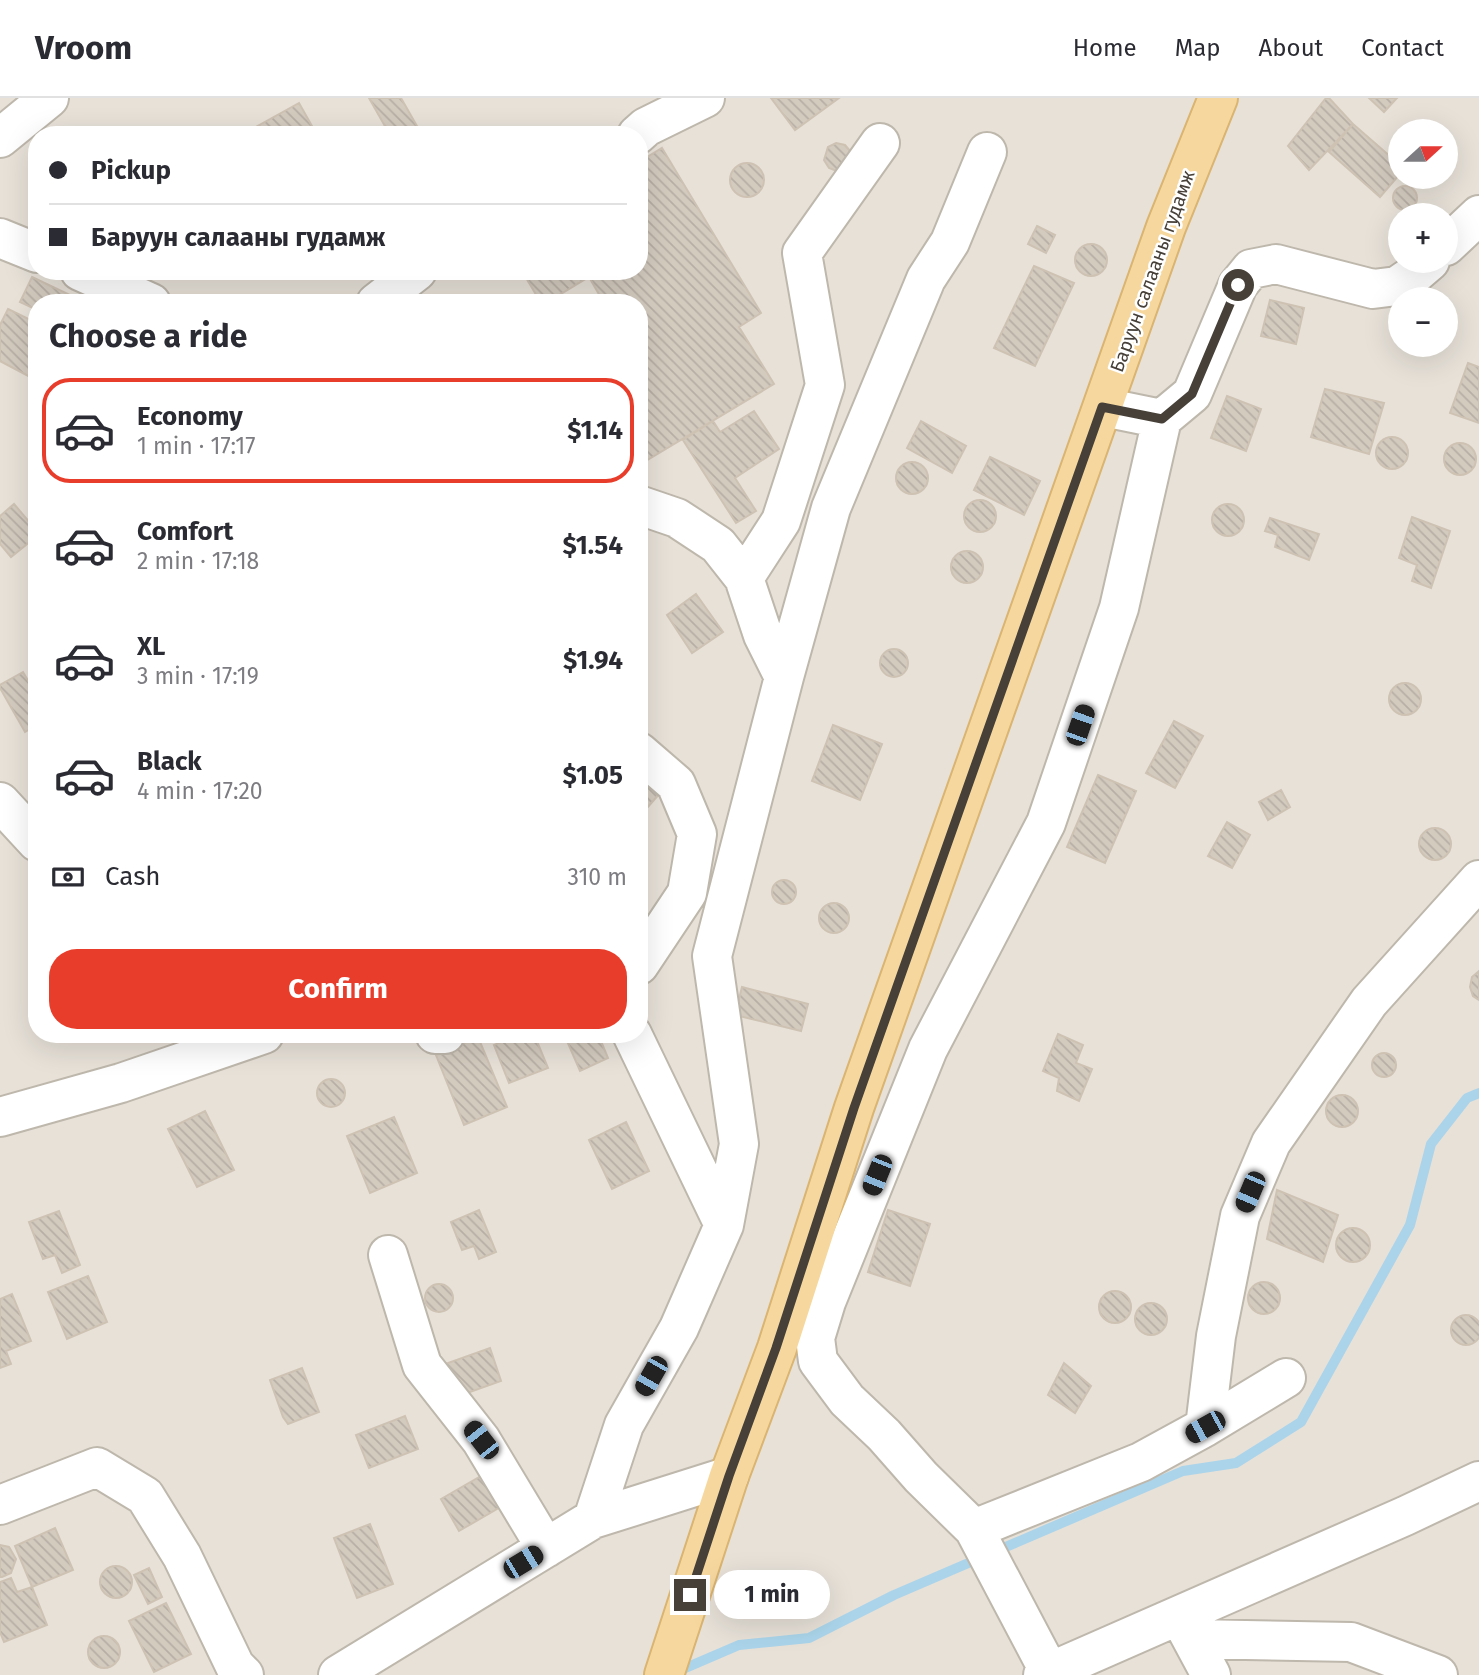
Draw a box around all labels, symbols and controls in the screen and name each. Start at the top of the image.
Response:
text: Vroom [35,28,132,68]
text: Home [1073,34,1137,62]
text: Map [1175,34,1221,62]
text: About [1259,34,1323,62]
text: Contact [1361,34,1444,62]
north arrow [1388,119,1458,189]
map controls [1388,119,1458,357]
text: Pickup [91,155,171,186]
street label: Баруун салааны гудамж [1105,167,1200,375]
button: + [1388,203,1458,273]
text: Баруун салааны гудамж [91,222,385,253]
route start [1222,269,1254,301]
button: − [1388,287,1458,357]
text: Choose a ride [49,317,247,355]
icon: car [53,399,116,462]
text: Economy [137,401,243,432]
text: $1.14 [567,415,623,446]
text: 1 min · 17:17 [137,432,255,460]
icon: car [53,514,116,577]
text: Comfort [137,516,233,547]
text: $1.54 [562,530,623,561]
text: 2 min · 17:18 [137,547,259,575]
icon: car [53,629,116,692]
text: XL [137,631,165,662]
text: $1.94 [563,645,623,676]
text: 3 min · 17:19 [137,662,259,690]
car [1064,702,1097,748]
icon: car [53,744,116,807]
text: Black [137,746,202,777]
text: $1.05 [563,760,623,791]
text: 4 min · 17:20 [137,777,263,805]
icon: cash [49,858,87,896]
text: Cash [105,861,161,892]
text: 310 m [567,863,627,891]
button: Confirm [49,949,627,1029]
car [860,1152,895,1198]
car [1233,1169,1268,1215]
car [632,1353,671,1399]
car [1182,1408,1229,1446]
car [460,1417,503,1463]
car [500,1542,547,1582]
callout: 1 min [714,1570,830,1620]
route end [674,1579,706,1611]
text: 1 min [744,1580,800,1608]

